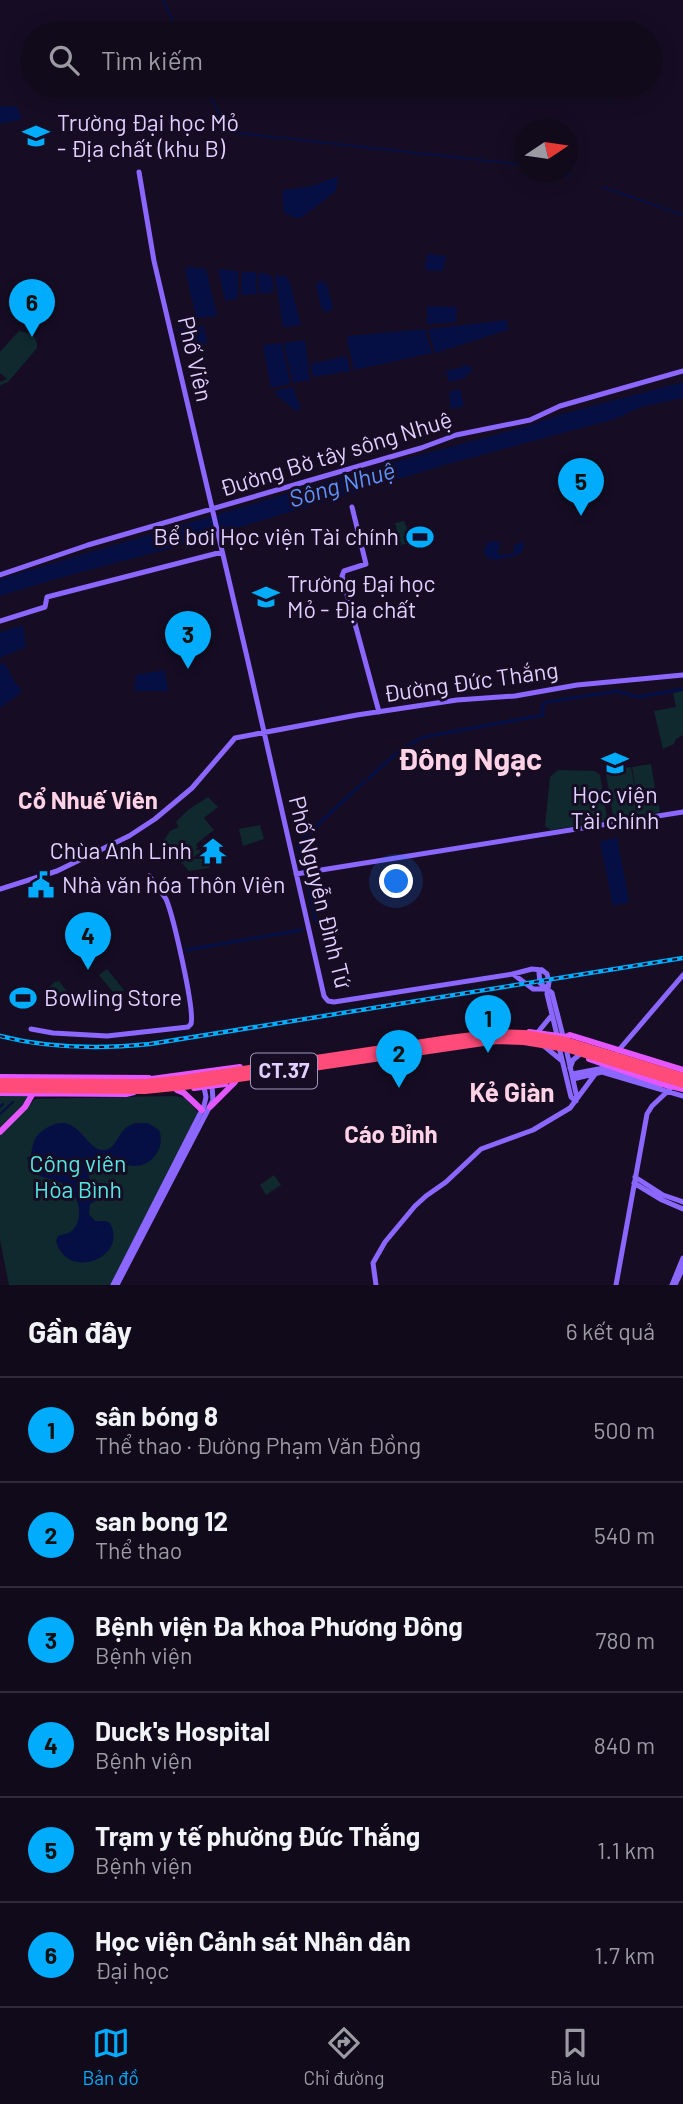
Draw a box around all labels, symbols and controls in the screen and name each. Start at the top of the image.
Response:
search box [21,21,662,98]
icon: search [45,41,83,79]
text: Tìm kiếm [101,44,203,75]
place label: Trường Đại học Mỏ - Địa chất (khu B) [57,108,239,162]
north arrow [515,119,578,182]
school or university icon: Trường Đại học Mỏ - Địa chất (khu B) [21,121,51,151]
pin: 6 [9,279,55,337]
street label: Phố Viên [173,313,219,404]
street label: Đường Bờ tây sông Nhuệ [216,404,455,502]
water label: Sông Nhuệ [285,455,398,513]
pin: 5 [558,458,604,516]
place label: Bể bơi Học viện Tài chính [154,522,399,550]
sports icon: Bể bơi Học viện Tài chính [405,522,435,552]
place label: Trường Đại học Mỏ - Địa chất [287,569,436,623]
school or university icon: Trường Đại học Mỏ - Địa chất [251,582,281,612]
pin: 3 [165,611,211,669]
street label: Đường Đức Thắng [382,655,560,707]
district label: Đông Ngạc [398,740,542,777]
school or university icon: Học viện Tài chính [600,748,630,778]
place label: Học viện Tài chính [571,780,659,834]
district label: Cổ Nhuế Viên [18,785,158,814]
street label: Phố Nguyễn Đình Tứ [284,793,359,991]
place label: Chùa Anh Linh [50,836,192,864]
temple icon: Chùa Anh Linh [198,836,228,866]
your location [379,864,413,898]
public building icon: Nhà văn hóa Thôn Viên [26,870,56,900]
place label: Nhà văn hóa Thôn Viên [62,870,285,898]
pin: 4 [65,912,111,970]
sports icon: Bowling Store [8,983,38,1013]
place label: Bowling Store [44,983,182,1011]
pin: 1 [465,995,511,1053]
pin: 2 [376,1030,422,1088]
road number: CT.37 [251,1054,317,1088]
district label: Kẻ Giàn [469,1076,555,1107]
district label: Cáo Đỉnh [344,1119,438,1148]
park label: Công viên Hòa Bình [29,1149,127,1203]
text: Gần đây [28,1313,132,1349]
text: 6 kết quả [566,1317,655,1345]
text: sân bóng 8 [95,1400,218,1431]
text: 1 [47,1416,55,1444]
text: 500 m [594,1416,655,1444]
text: Thể thao · Đường Phạm Văn Đồng [95,1431,421,1459]
text: san bong 12 [95,1505,228,1536]
text: 2 [45,1521,57,1549]
text: 540 m [594,1521,655,1549]
text: Thể thao [95,1536,182,1564]
text: Bệnh viện Đa khoa Phương Đông [95,1610,463,1641]
text: 3 [45,1626,57,1654]
text: 780 m [596,1626,655,1654]
text: Bệnh viện [95,1641,193,1669]
text: Duck's Hospital [95,1715,270,1746]
text: 4 [44,1731,58,1759]
text: 840 m [594,1731,655,1759]
text: Bệnh viện [95,1746,193,1774]
text: Trạm y tế phường Đức Thắng [95,1820,420,1851]
text: 5 [45,1836,57,1864]
text: 1.1 km [597,1836,655,1864]
text: Bệnh viện [95,1851,193,1879]
text: Học viện Cảnh sát Nhân dân [95,1925,411,1956]
text: 6 [45,1941,57,1969]
text: 1.7 km [595,1941,655,1969]
text: Đại học [95,1956,169,1984]
tab: Bản đồ [82,2024,139,2089]
tab: Chỉ đường [304,2024,384,2089]
tab: Đã lưu [549,2024,600,2089]

